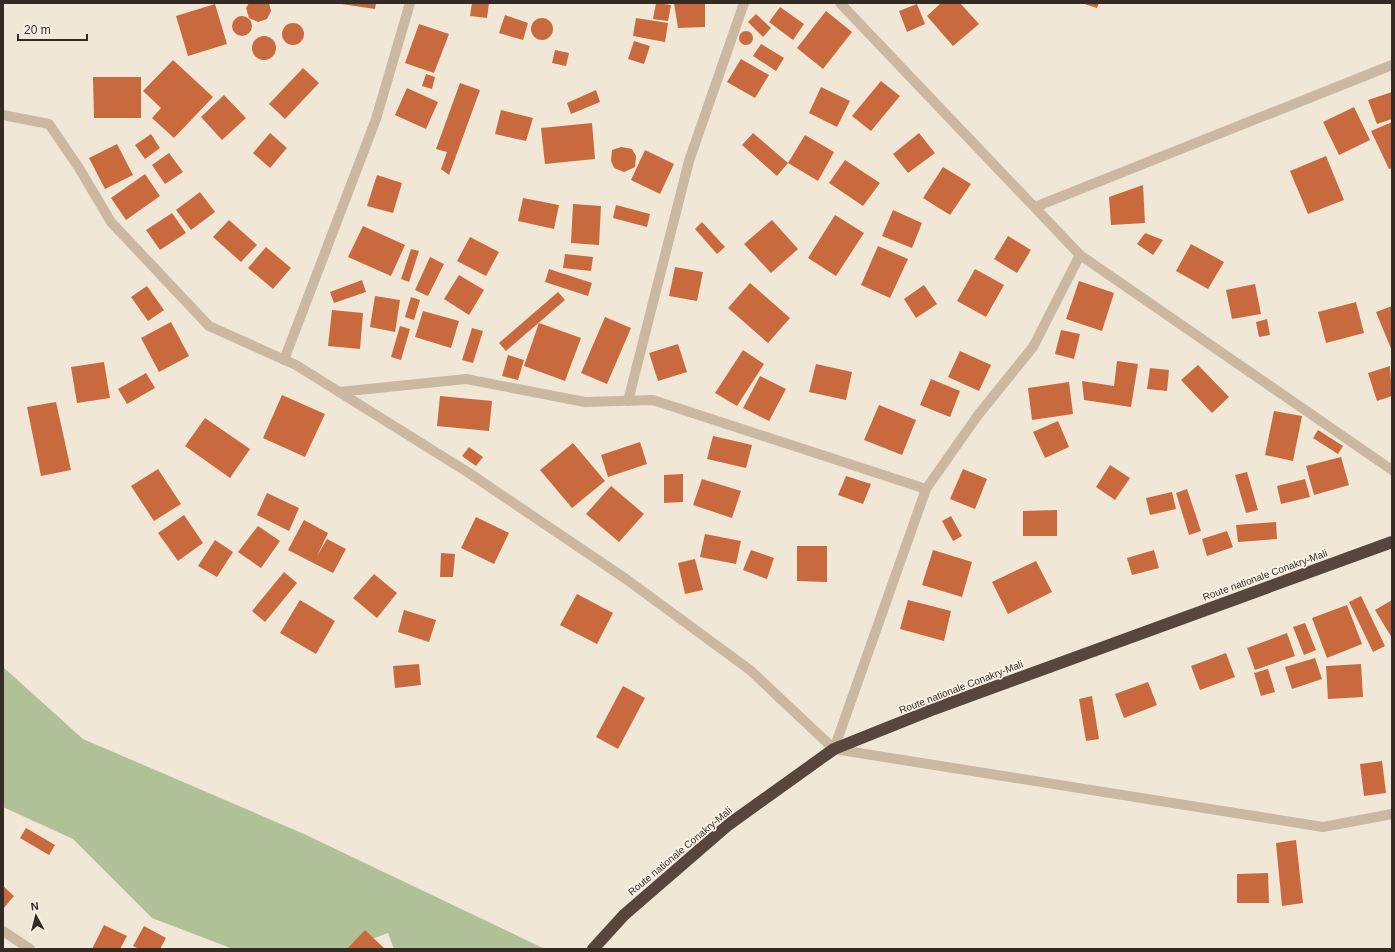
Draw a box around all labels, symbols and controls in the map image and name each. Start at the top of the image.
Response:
scale bar [18,16,87,42]
text: 20 m [24,23,51,37]
street label: Route nationale Conakry-Mali [1201,547,1329,603]
street label: Route nationale Conakry-Mali [898,658,1024,716]
street label: Route nationale Conakry-Mali [626,804,734,898]
north arrow [16,896,56,936]
text: N [30,900,40,913]

